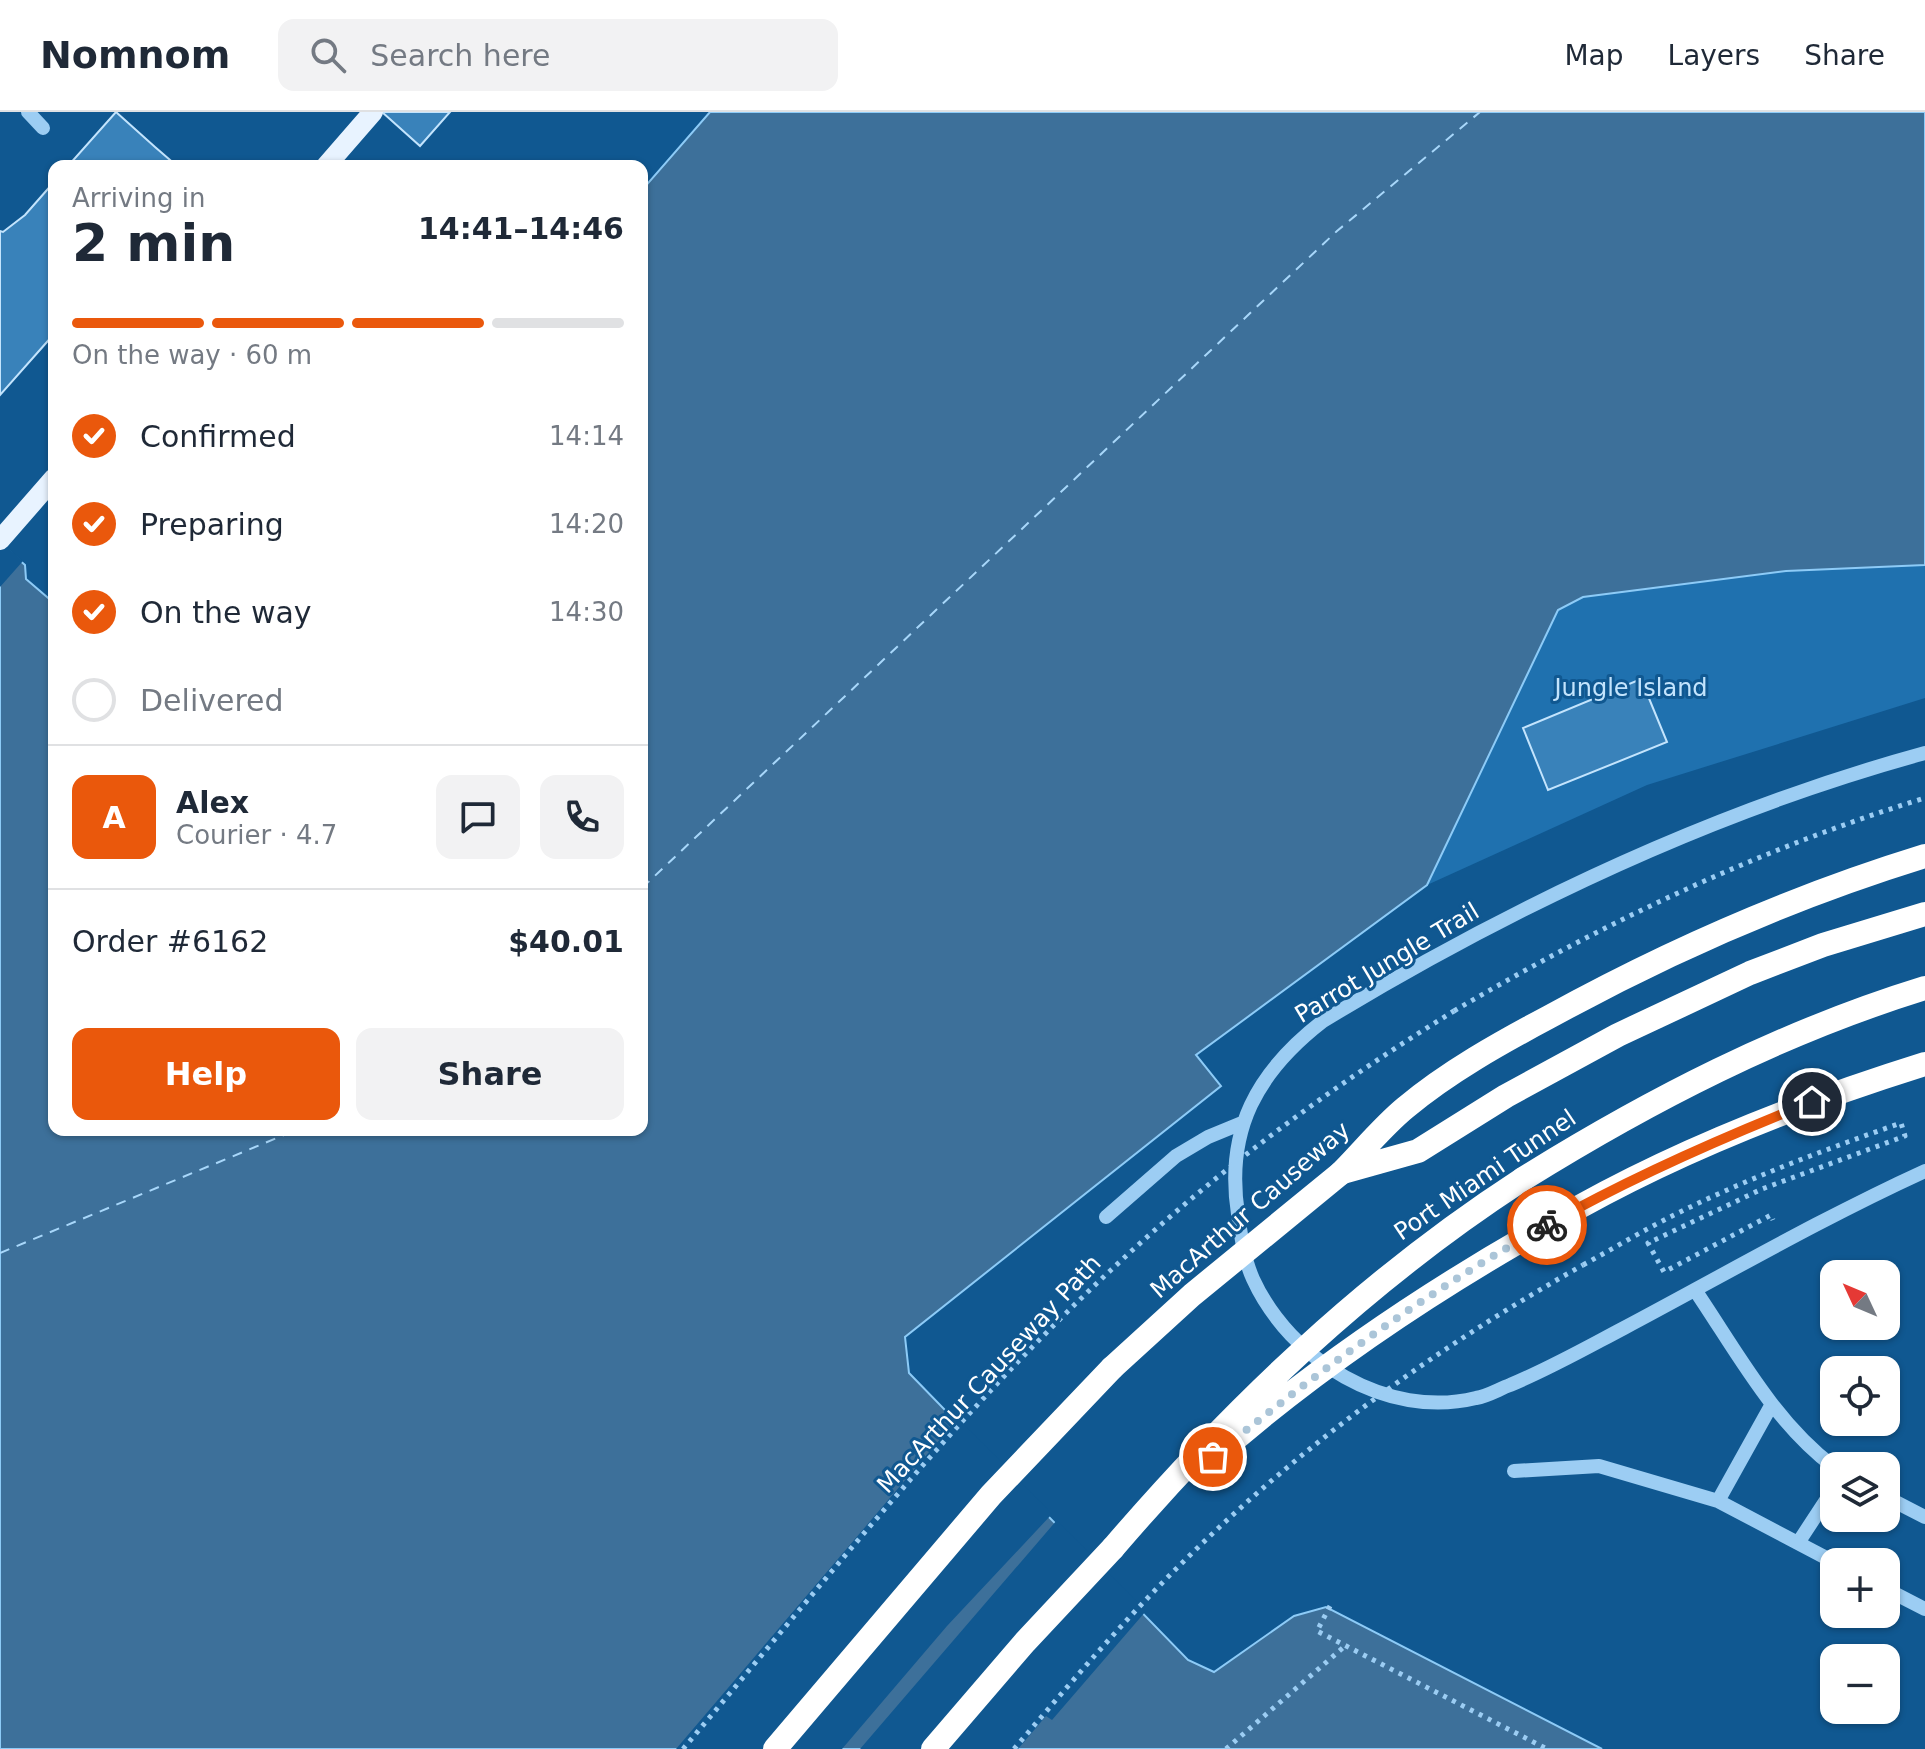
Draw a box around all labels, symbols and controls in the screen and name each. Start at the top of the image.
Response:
search box [278,19,838,91]
text: Nomnom [40,33,230,77]
icon: search [306,33,350,77]
text: Search here [370,38,550,73]
text: Map [1564,39,1624,72]
text: Layers [1668,39,1760,72]
text: Share [1804,39,1885,72]
text: Arriving in [72,183,206,213]
text: 14:41–14:46 [418,211,624,246]
text: 2 min [72,213,235,273]
text: On the way · 60 m [72,340,312,370]
icon: check [72,414,116,458]
text: Confirmed [140,419,296,454]
text: 14:14 [549,421,624,451]
icon: check [72,502,116,546]
text: Preparing [140,507,284,542]
text: 14:20 [549,509,624,539]
icon: check [72,590,116,634]
text: On the way [140,595,312,630]
text: 14:30 [549,597,624,627]
park label: Jungle Island [1552,674,1708,702]
text: Delivered [140,683,284,718]
button: chat [436,775,520,859]
button: phone [540,775,624,859]
text: Alex [176,785,249,820]
text: A [102,800,126,835]
text: Courier · 4.7 [176,820,337,850]
street label: Parrot Jungle Trail [1290,897,1484,1029]
text: Order #6162 [72,924,268,959]
text: $40.01 [508,924,624,959]
button: Help [72,1028,340,1120]
button: Share [356,1028,624,1120]
pin [1778,1068,1846,1136]
icon: home [1790,1080,1834,1124]
street label: Port Miami Tunnel [1389,1104,1581,1246]
street label: MacArthur Causeway [1145,1116,1355,1304]
courier [1507,1185,1587,1265]
icon: bike [1525,1203,1569,1247]
street label: MacArthur Causeway Path [871,1249,1107,1499]
north arrow [1820,1260,1900,1340]
map controls [1820,1260,1900,1724]
button: locate [1820,1356,1900,1436]
pin [1179,1423,1247,1491]
icon: bag [1191,1435,1235,1479]
button: layers [1820,1452,1900,1532]
button: + [1820,1548,1900,1628]
button: − [1820,1644,1900,1724]

